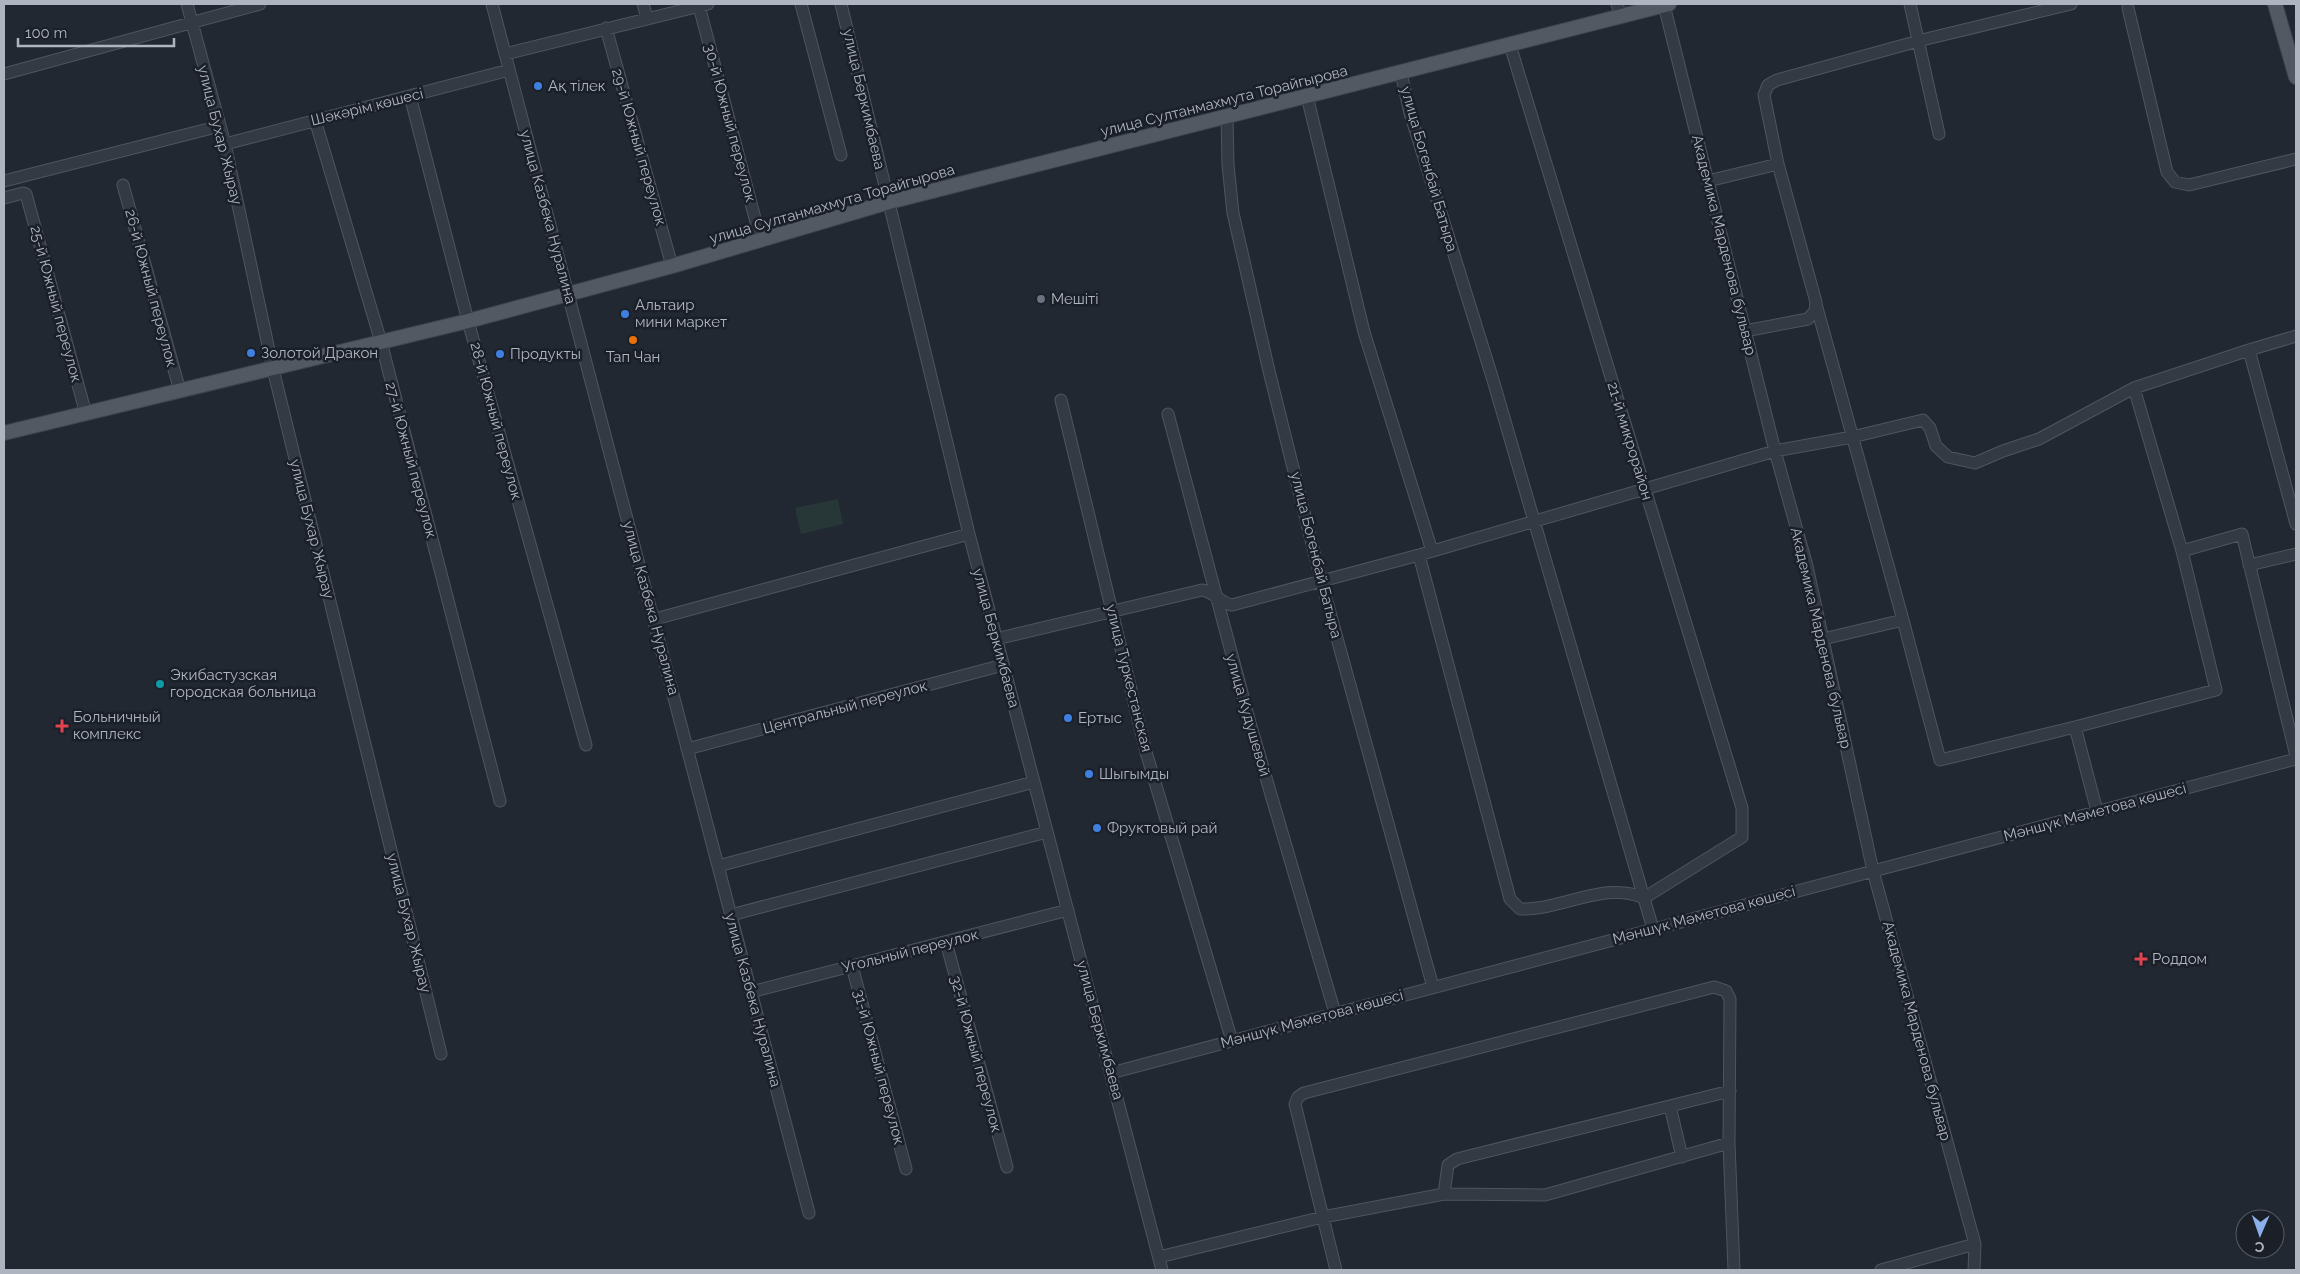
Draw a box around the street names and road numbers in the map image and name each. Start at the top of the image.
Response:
street label: улица Беркимбаева [839,27,889,171]
street label: 30-й Южный переулок [700,42,760,204]
street label: улица Султанмахмута Торайгырова [1099,62,1349,140]
street label: улица Бухар Жырау [194,63,246,207]
street label: 29-й Южный переулок [608,66,670,228]
street label: Шәкәрім көшесі [309,84,425,130]
street label: улица Богенбай Батыра [1397,84,1461,254]
street label: улица Казбека Нуралина [516,128,580,306]
street label: Академика Марденова бульвар [1688,133,1760,357]
street label: улица Султанмахмута Торайгырова [707,160,957,248]
street label: 26-й Южный переулок [121,207,181,369]
street label: 25-й Южный переулок [26,224,86,385]
street label: 28-й Южный переулок [466,340,526,502]
street label: 27-й Южный переулок [381,380,441,540]
street label: 21-й микрорайон [1603,380,1657,502]
street label: улица Бухар Жырау [286,457,338,601]
street label: улица Богенбай Батыра [1287,470,1345,640]
street label: улица Казбека Нуралина [619,519,683,697]
street label: Академика Марденова бульвар [1787,525,1855,751]
street label: улица Беркимбаева [969,566,1023,710]
street label: улица Туркестанская [1102,602,1156,754]
street label: улица Кудушевой [1222,652,1274,778]
street label: Центральный переулок [761,676,929,738]
street label: Мәншүк Мәметова көшесі [2002,779,2188,845]
street label: улица Бухар Жырау [383,851,435,995]
street label: Мәншүк Мәметова көшесі [1611,882,1797,948]
street label: улица Казбека Нуралина [721,911,785,1089]
street label: Академика Марденова бульвар [1879,919,1955,1143]
street label: Угольный переулок [840,925,980,977]
street label: улица Беркимбаева [1073,958,1127,1102]
street label: 32-й Южный переулок [946,974,1006,1135]
street label: Мәншүк Мәметова көшесі [1219,986,1405,1052]
street label: 31-й Южный переулок [850,987,908,1147]

